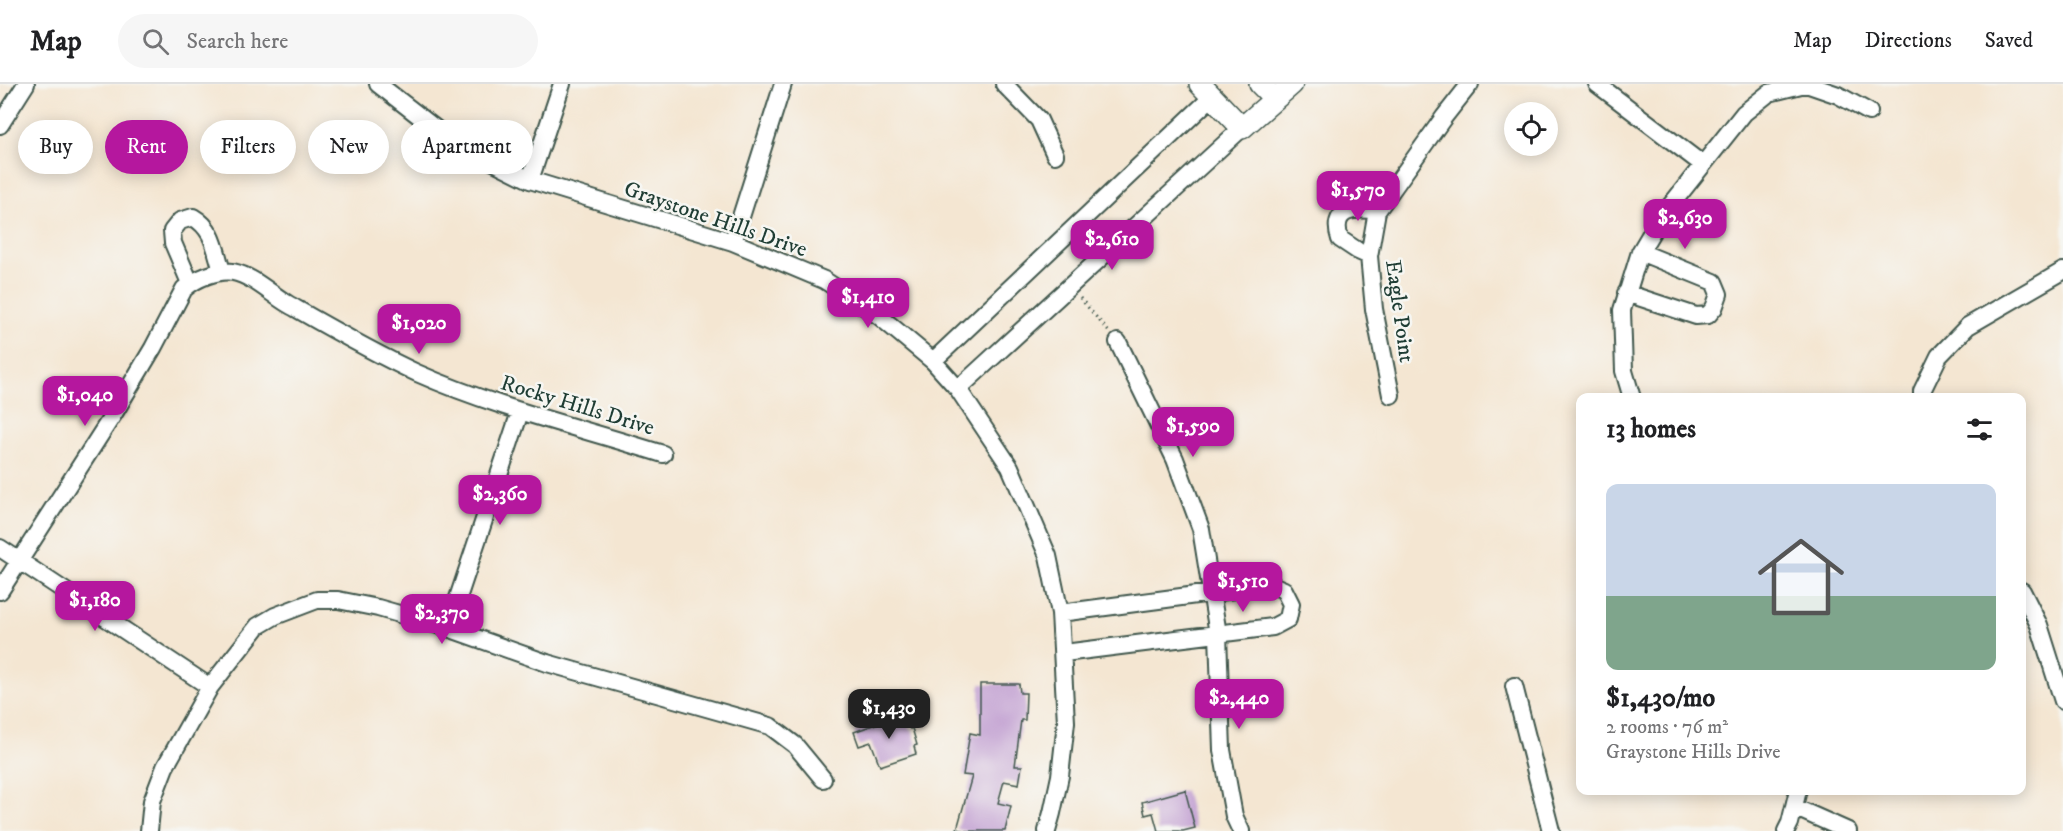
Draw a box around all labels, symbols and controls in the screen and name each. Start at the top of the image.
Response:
search box [118,14,538,68]
text: Map [30,24,82,59]
icon: search [139,25,172,58]
text: Search here [187,28,288,55]
text: Map [1793,28,1832,54]
text: Directions [1865,28,1952,54]
text: Saved [1985,28,2033,54]
map controls [1504,102,1558,156]
button: locate [1504,102,1558,156]
chip: Buy [18,120,93,174]
chip: Rent [105,120,188,174]
chip: Filters [200,120,296,174]
chip: New [308,120,389,174]
chip: Apartment [401,120,533,174]
pin: $1,570 [1309,171,1407,222]
street label: Graystone Hills Drive [620,175,811,263]
text: $1,570 [1331,178,1385,203]
pin: $2,630 [1636,199,1734,250]
text: $2,630 [1658,206,1712,231]
pin: $2,610 [1063,220,1161,271]
text: $2,610 [1085,227,1139,252]
street label: Eagle Point [1379,258,1420,364]
pin: $1,410 [819,278,917,329]
text: $1,410 [841,285,895,310]
pin: $1,020 [370,304,468,355]
text: $1,020 [392,311,447,336]
street label: Rocky Hills Drive [497,369,658,442]
pin: $1,040 [36,376,134,427]
text: $1,040 [57,383,113,408]
pin: $1,590 [1144,407,1242,458]
text: 13 homes [1606,413,1696,446]
icon: filters [1963,413,1996,446]
text: $1,590 [1166,414,1220,439]
pin: $2,360 [451,475,549,526]
text: $2,360 [473,482,527,507]
icon: home [1747,523,1855,631]
pin: $1,510 [1194,562,1292,613]
text: $1,510 [1217,569,1269,594]
pin: $1,180 [46,581,144,632]
text: $1,180 [69,588,121,613]
pin: $2,370 [393,594,491,645]
text: $2,370 [414,601,470,626]
pin: $2,440 [1190,679,1288,730]
text: $1,430/mo [1606,682,1715,715]
text: $2,440 [1209,686,1269,711]
pin: $1,430 [840,689,938,740]
text: $1,430 [862,696,916,721]
text: 2 rooms · 76 m² [1606,715,1728,740]
text: Graystone Hills Drive [1606,740,1781,765]

